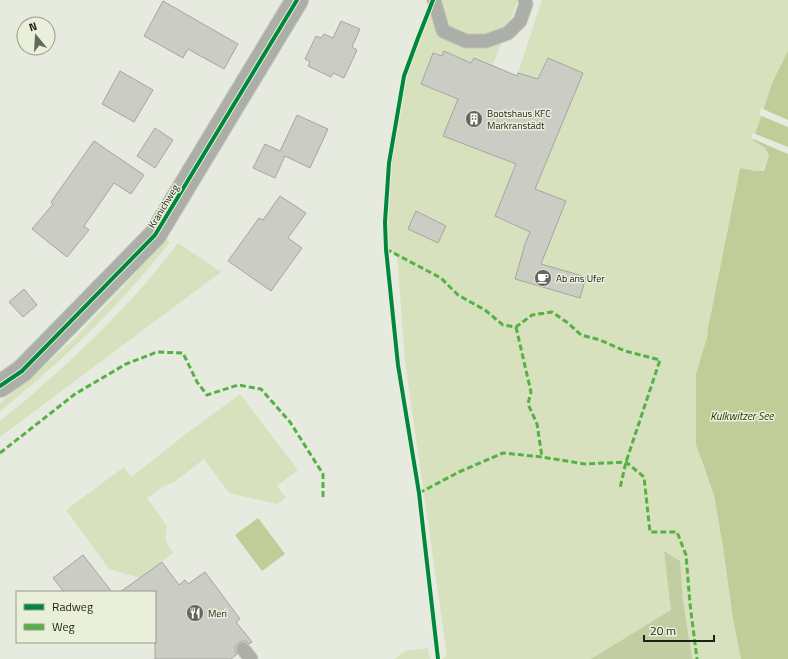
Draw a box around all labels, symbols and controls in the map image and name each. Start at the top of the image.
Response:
north arrow [16,16,56,56]
text: N [27,18,39,35]
place label: Bootshaus KFC Markranstädt [487,106,551,133]
building icon: Bootshaus KFC Markranstädt [464,109,484,129]
street label: Kranichweg [144,181,183,231]
cafe icon: Ab ans Ufer [533,268,553,288]
place label: Ab ans Ufer [556,271,605,286]
water label: Kulkwitzer See [710,408,775,424]
legend [16,591,156,643]
text: Radweg [52,597,93,616]
restaurant icon: Meri [185,603,205,623]
place label: Meri [208,606,227,621]
text: Weg [52,617,75,636]
scale bar [644,617,714,643]
text: 20 m [650,621,676,640]

